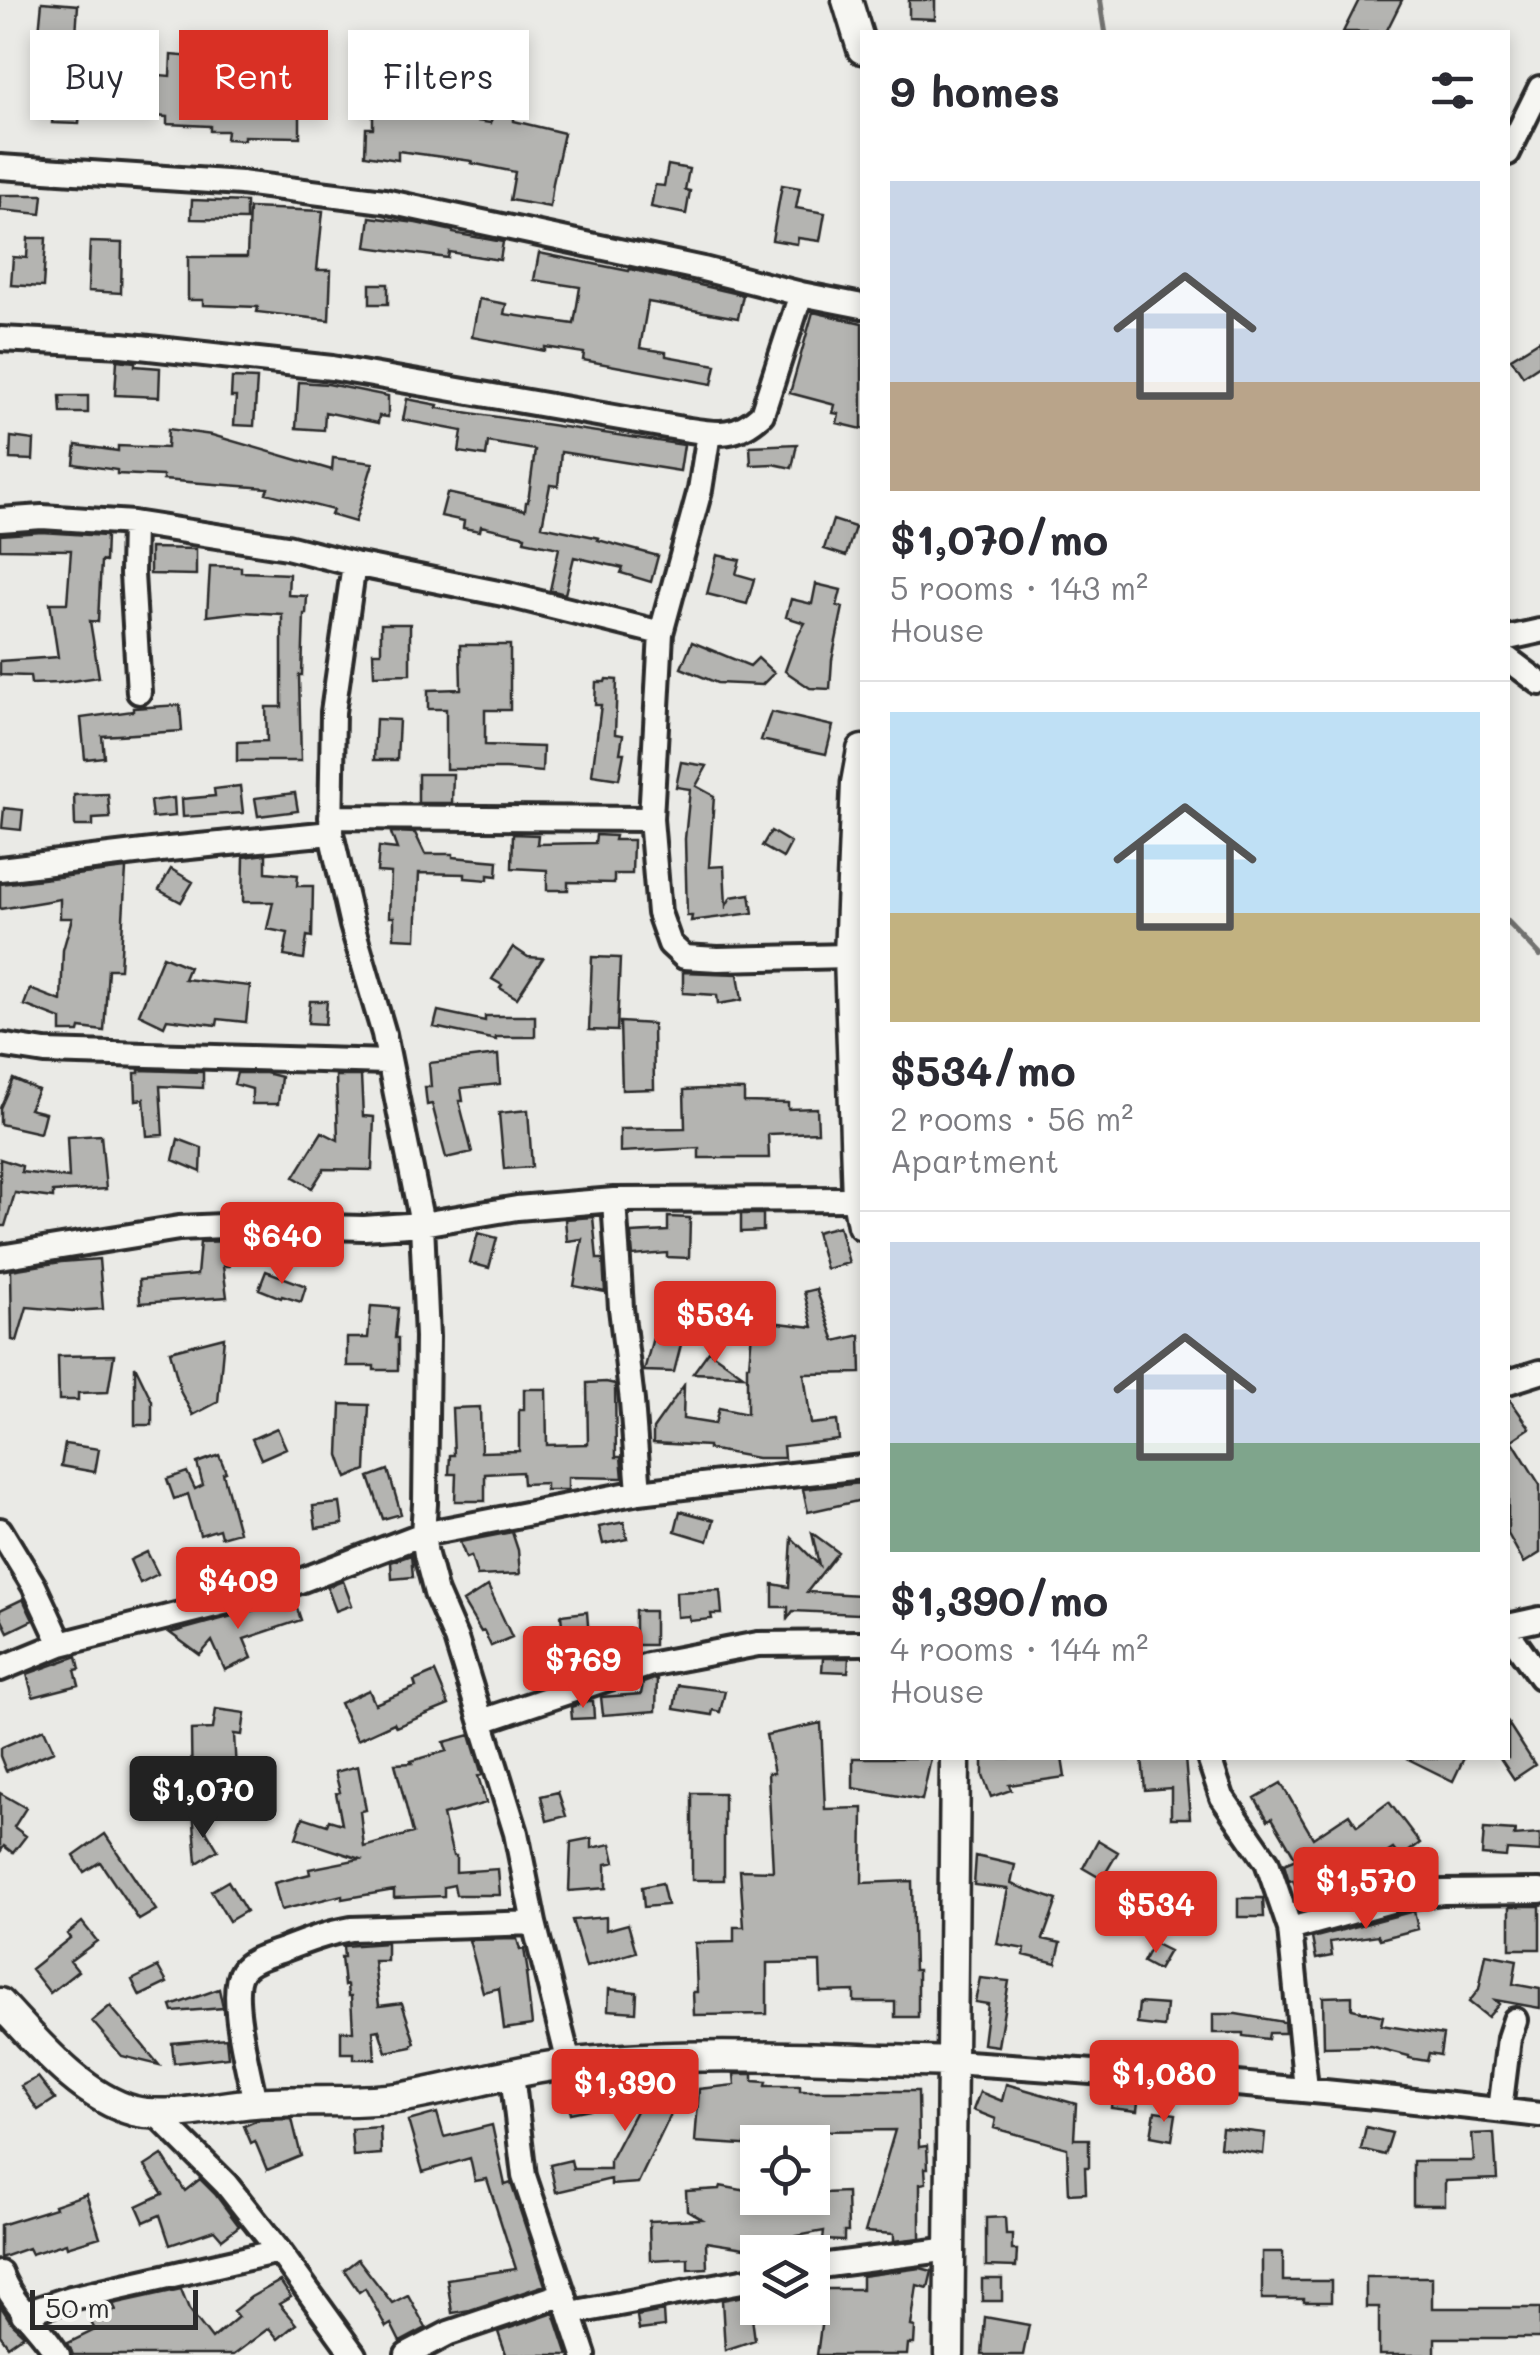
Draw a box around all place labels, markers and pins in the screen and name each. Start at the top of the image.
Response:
pin: $640 [223,1202,341,1287]
pin: $534 [656,1281,774,1366]
pin: $409 [179,1547,297,1632]
pin: $769 [524,1626,642,1711]
pin: $1,070 [122,1756,284,1841]
pin: $1,570 [1285,1847,1447,1932]
pin: $534 [1097,1871,1215,1956]
pin: $1,080 [1083,2040,1245,2125]
pin: $1,390 [544,2049,706,2134]

